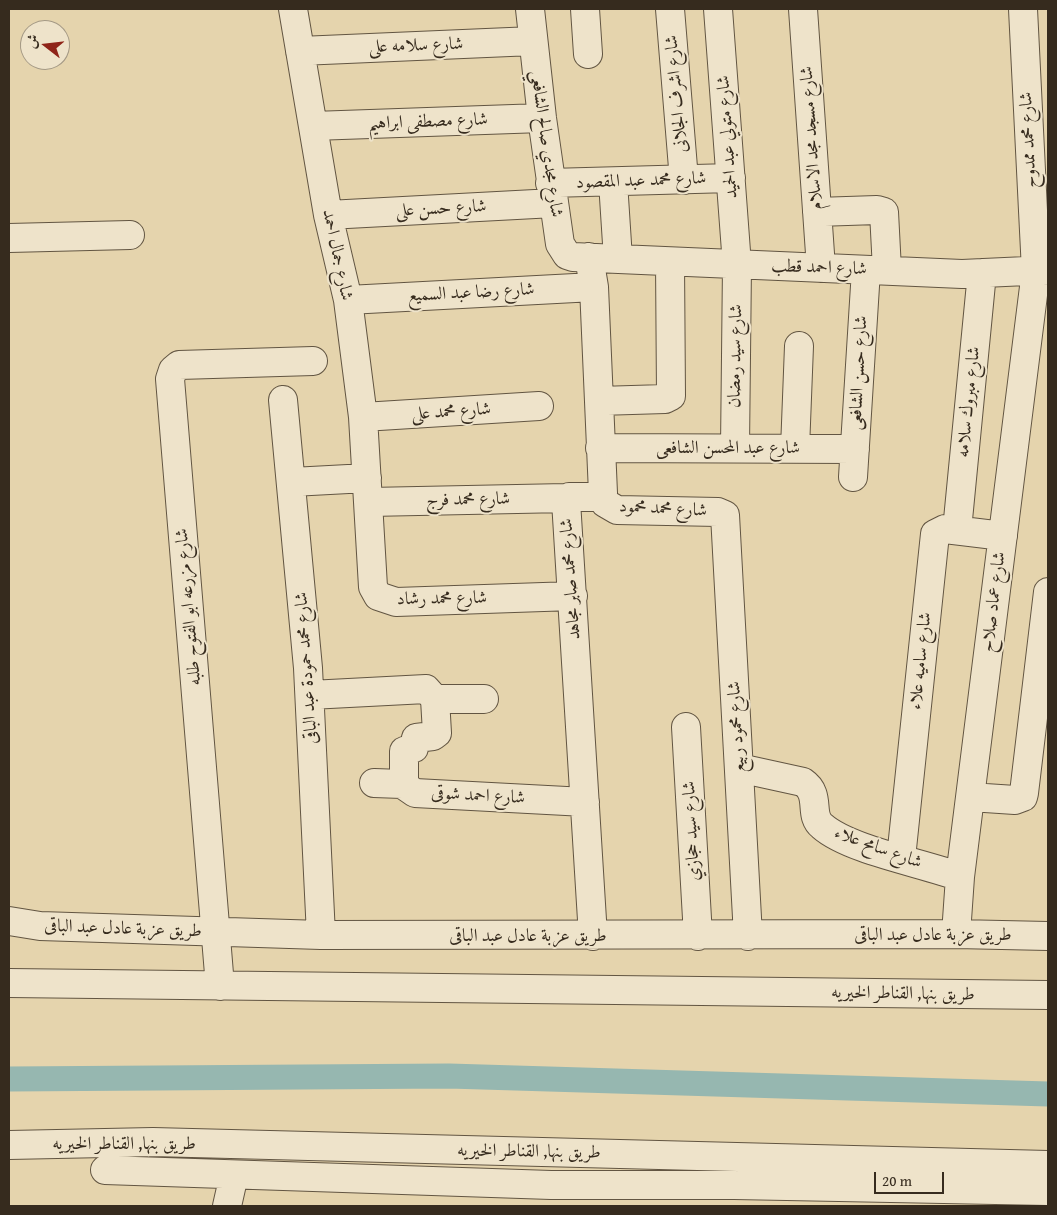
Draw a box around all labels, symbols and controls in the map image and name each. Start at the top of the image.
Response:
north arrow [20,20,70,70]
text: ش [20,32,43,51]
street label: شارع سلامه على [368,34,464,58]
street label: شارع اشرف الجلانى [661,34,693,154]
street label: شارع مسجد مجد الاسلام [796,65,828,211]
street label: شارع مجدي صالح الشافعي [525,69,567,219]
street label: شارع متولي عبد الحميد [713,75,743,199]
street label: شارع محمد ممدوح [1016,91,1042,189]
street label: شارع مصطفى ابراهيم [368,109,488,135]
street label: شارع محمد عبد المقصود [575,168,707,194]
street label: شارع حسن على [395,196,487,222]
street label: شارع جمال احمد [317,207,357,303]
street label: شارع احمد قطب [771,256,867,280]
street label: شارع رضا عبد السميع [407,279,535,307]
street label: شارع سيد رمضان [724,304,748,408]
street label: شارع حسن الشافعى [845,315,873,431]
street label: شارع مبروك سلامه [952,345,986,459]
street label: شارع محمد على [410,398,492,426]
street label: شارع عبد المحسن الشافعى [656,437,800,459]
street label: شارع محمد فرج [426,488,510,512]
street label: شارع محمد محمود [618,496,708,522]
street label: شارع محمد صابر مجاهد [556,518,586,640]
street label: شارع مزرعه ابو الفتوح طلبه [171,527,207,687]
street label: شارع عماد صلاح [977,551,1011,653]
street label: شارع محمد رشاد [397,587,487,611]
street label: شارع محمد حمودة عبد الباقى [291,591,323,745]
street label: شارع ساميه علاء [905,611,937,711]
street label: شارع محمود ربيع [724,681,750,773]
street label: شارع سيد حجازي [679,780,705,882]
street label: شارع احمد شوقى [431,783,525,809]
street label: شارع سامح علاء [831,822,925,874]
street label: طريق عزبة عادل عبد الباقى [44,915,202,943]
street label: طريق عزبة عادل عبد الباقى [854,924,1012,946]
street label: طريق عزبة عادل عبد الباقى [449,925,607,947]
street label: طريق بنها, القناطر الخيريه [831,982,975,1006]
street label: طريق بنها, القناطر الخيريه [52,1133,196,1155]
street label: طريق بنها, القناطر الخيريه [457,1140,601,1164]
scale bar [877,1162,947,1194]
text: 20 m [882,1170,912,1191]

